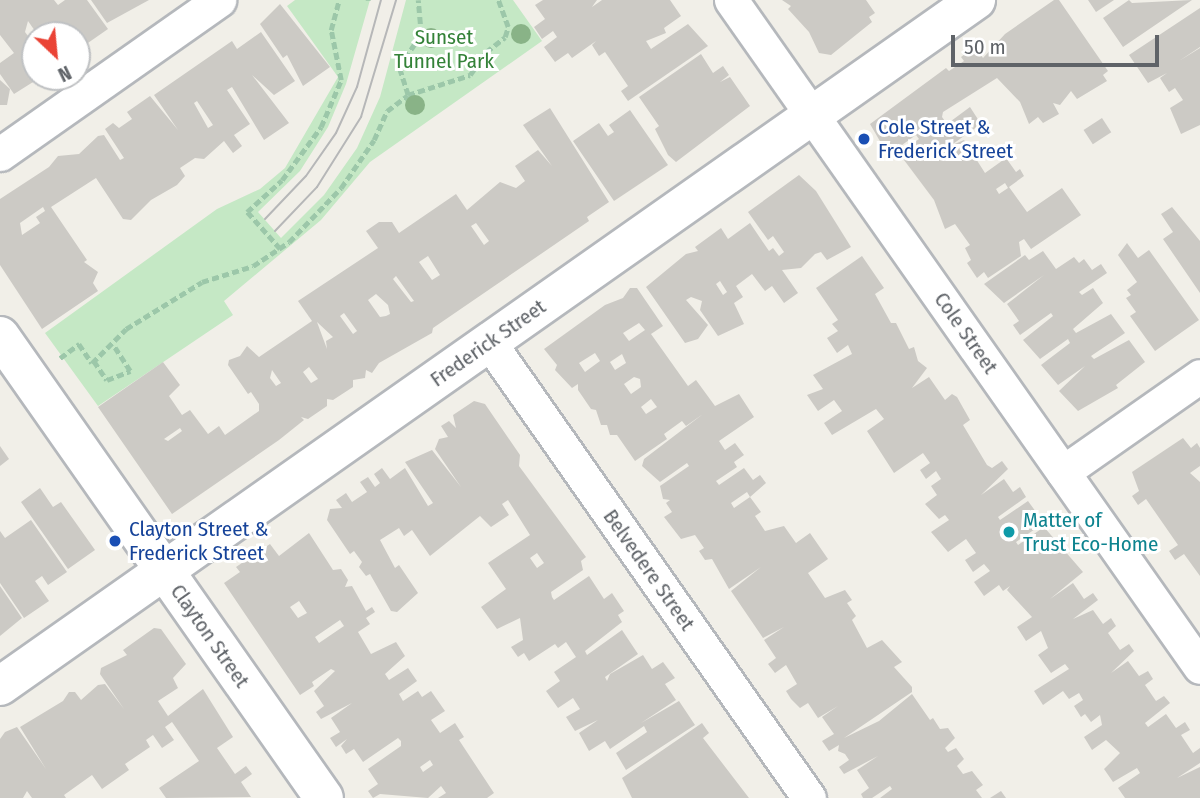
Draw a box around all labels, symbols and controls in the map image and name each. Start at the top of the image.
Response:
north arrow [21,21,91,91]
scale bar [955,21,1163,65]
park label: Sunset Tunnel Park [394,24,494,74]
text: 50 m [964,34,1006,60]
text: N [54,61,75,86]
place label: Cole Street & Frederick Street [878,114,1013,164]
marker: Cole Street & Frederick Street [856,131,872,147]
street label: Cole Street [929,287,1003,379]
street label: Frederick Street [425,294,551,392]
street label: Belvedere Street [598,505,700,635]
place label: Matter of Trust Eco-Home [1023,507,1158,557]
place label: Clayton Street & Frederick Street [129,516,268,566]
marker: Matter of Trust Eco-Home [1001,524,1017,540]
marker: Clayton Street & Frederick Street [107,533,123,549]
street label: Clayton Street [165,579,255,693]

